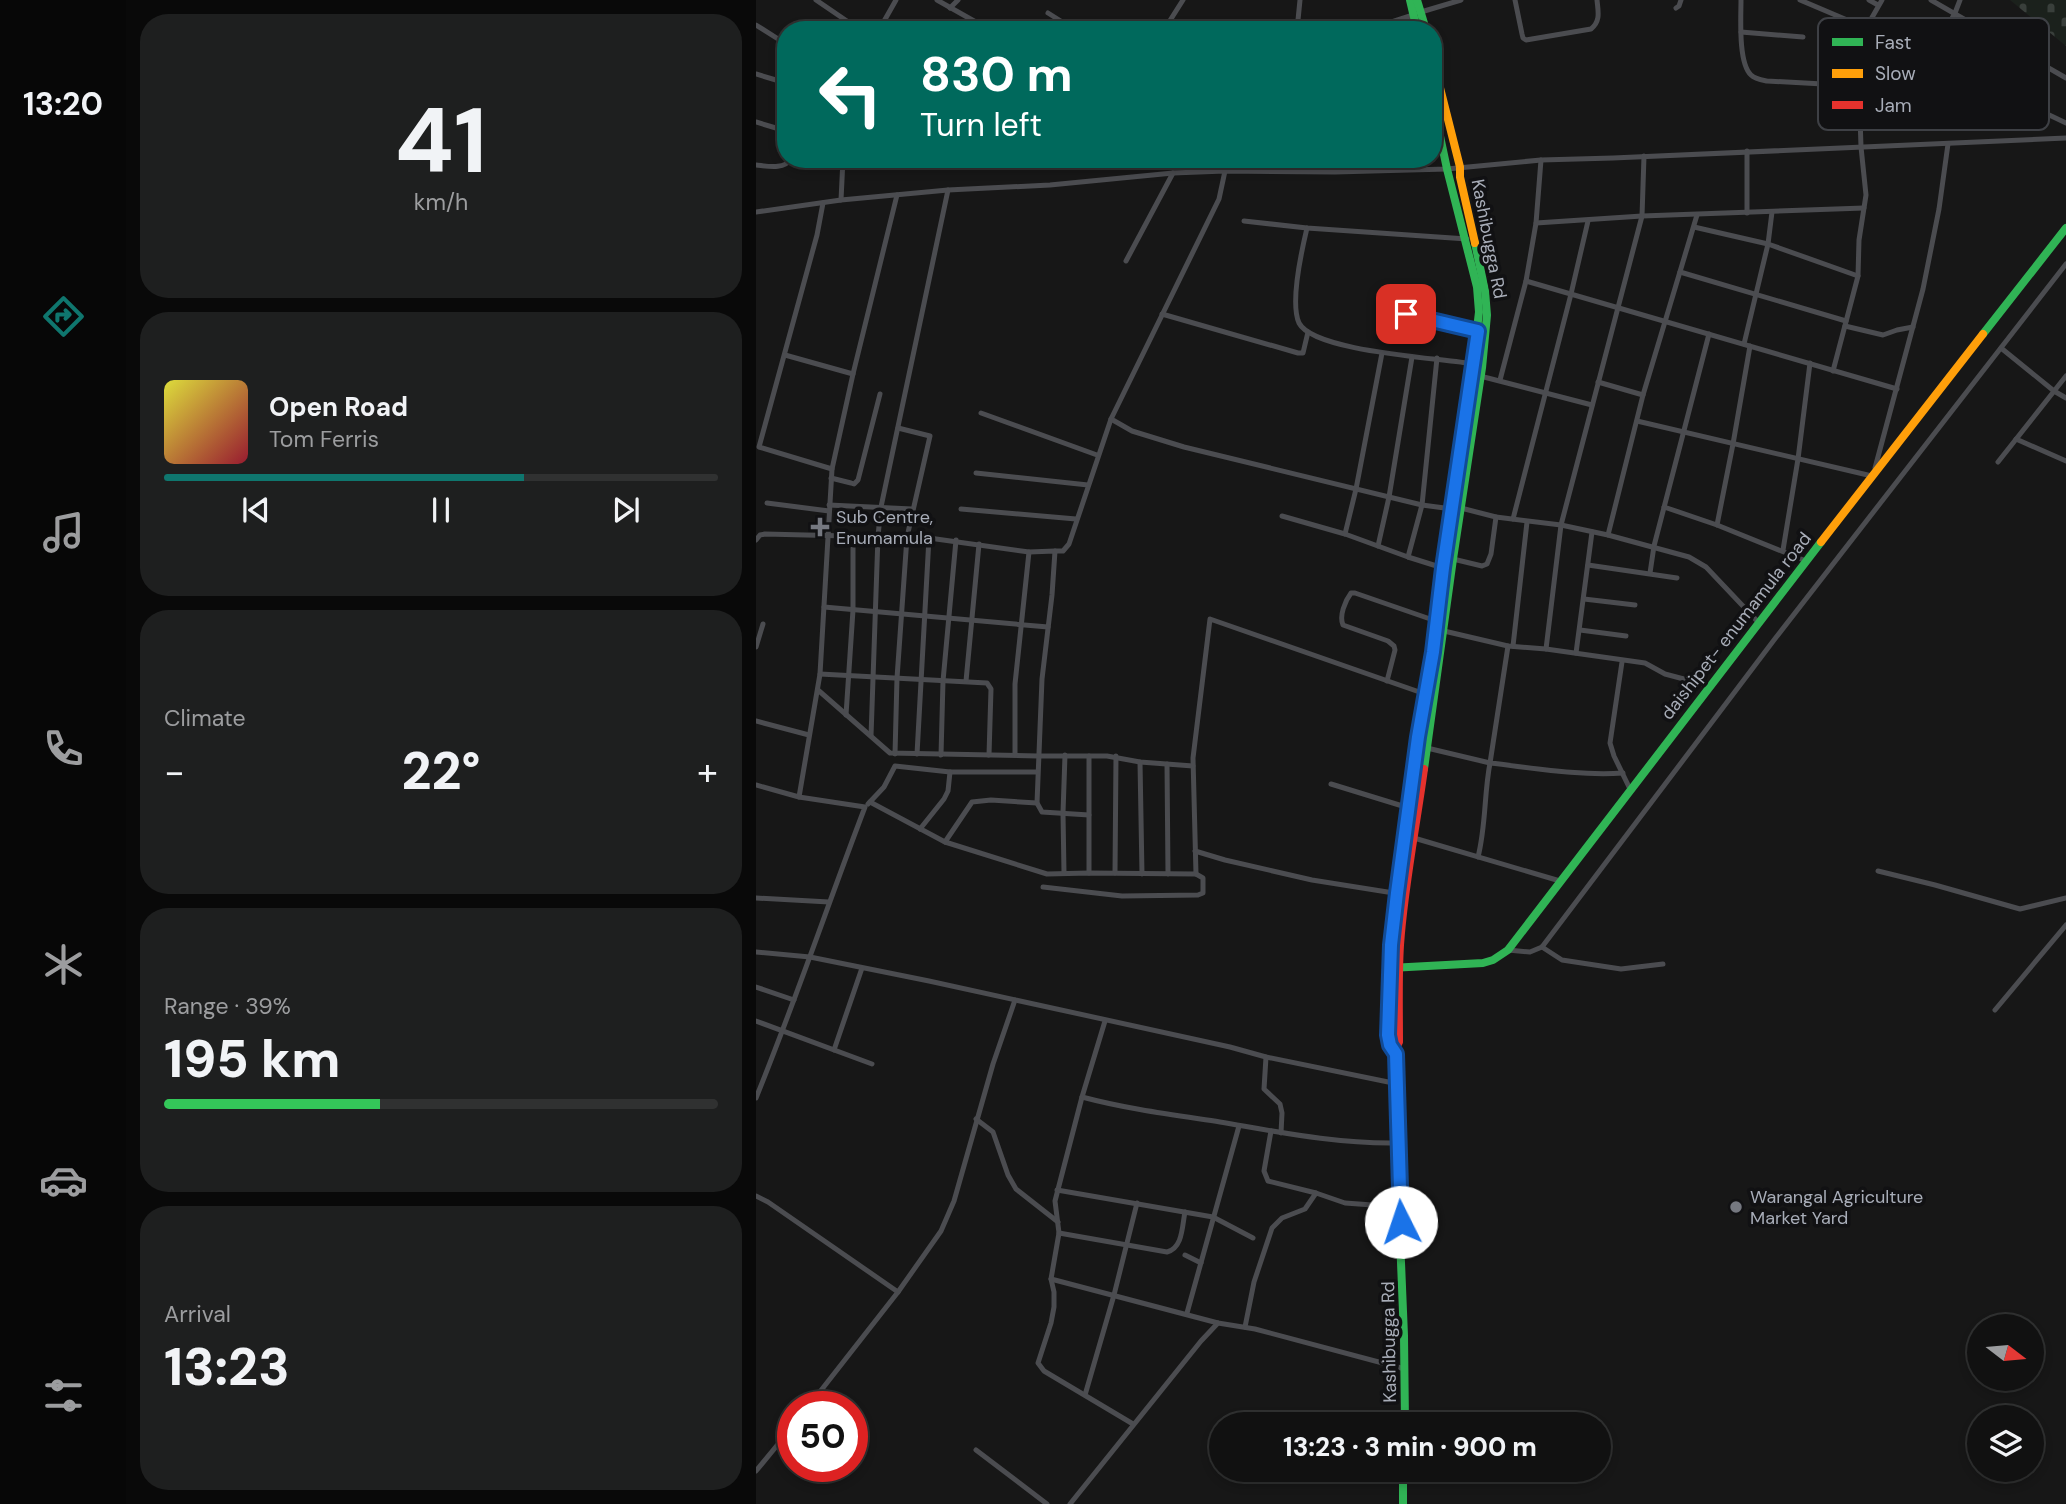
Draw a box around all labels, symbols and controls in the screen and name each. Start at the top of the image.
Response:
legend [1818,18,2049,130]
text: Fast [1875,30,1911,55]
text: 830 m [920,42,1073,106]
icon: left [805,49,896,140]
text: Slow [1875,61,1916,86]
text: 41 [395,82,487,200]
text: 13:20 [23,83,103,125]
text: Jam [1875,93,1912,118]
text: Turn left [920,104,1042,146]
street label: Kashibugga Rd [1466,177,1512,301]
text: km/h [414,187,468,217]
pin [1376,284,1436,344]
icon: directions [39,292,88,341]
icon: arrive [1387,295,1425,333]
text: Open Road [269,390,408,424]
text: Tom Ferris [269,424,379,454]
icon: previous [237,491,275,529]
icon: pause [422,491,460,529]
icon: next [607,491,645,529]
place label: Sub Centre, Enumamula [836,505,933,550]
icon: music [39,508,88,557]
marker: Sub Centre, Enumamula [810,517,830,537]
street label: daishipet- enumamula road [1655,527,1817,725]
text: Climate [164,703,246,733]
icon: phone [39,724,88,773]
text: 22° [401,737,481,805]
text: − [164,747,185,797]
text: + [697,747,718,797]
icon: climate [39,940,88,989]
text: Range · 39% [164,991,291,1021]
text: 195 km [164,1025,340,1093]
icon: car [39,1156,88,1205]
position arrow [1364,1185,1438,1259]
place label: Warangal Agriculture Market Yard [1750,1185,1923,1230]
marker: Warangal Agriculture Market Yard [1728,1199,1744,1215]
street label: Kashibugga Rd [1376,1281,1402,1403]
text: Arrival [164,1299,231,1329]
north arrow [1967,1314,2044,1391]
map controls [1967,1314,2044,1482]
text: 13:23 [164,1333,290,1401]
icon: filters [39,1371,88,1420]
speed limit sign: 50 [777,1391,868,1482]
button: layers [1967,1405,2044,1482]
text: 13:23 · 3 min · 900 m [1283,1430,1537,1464]

